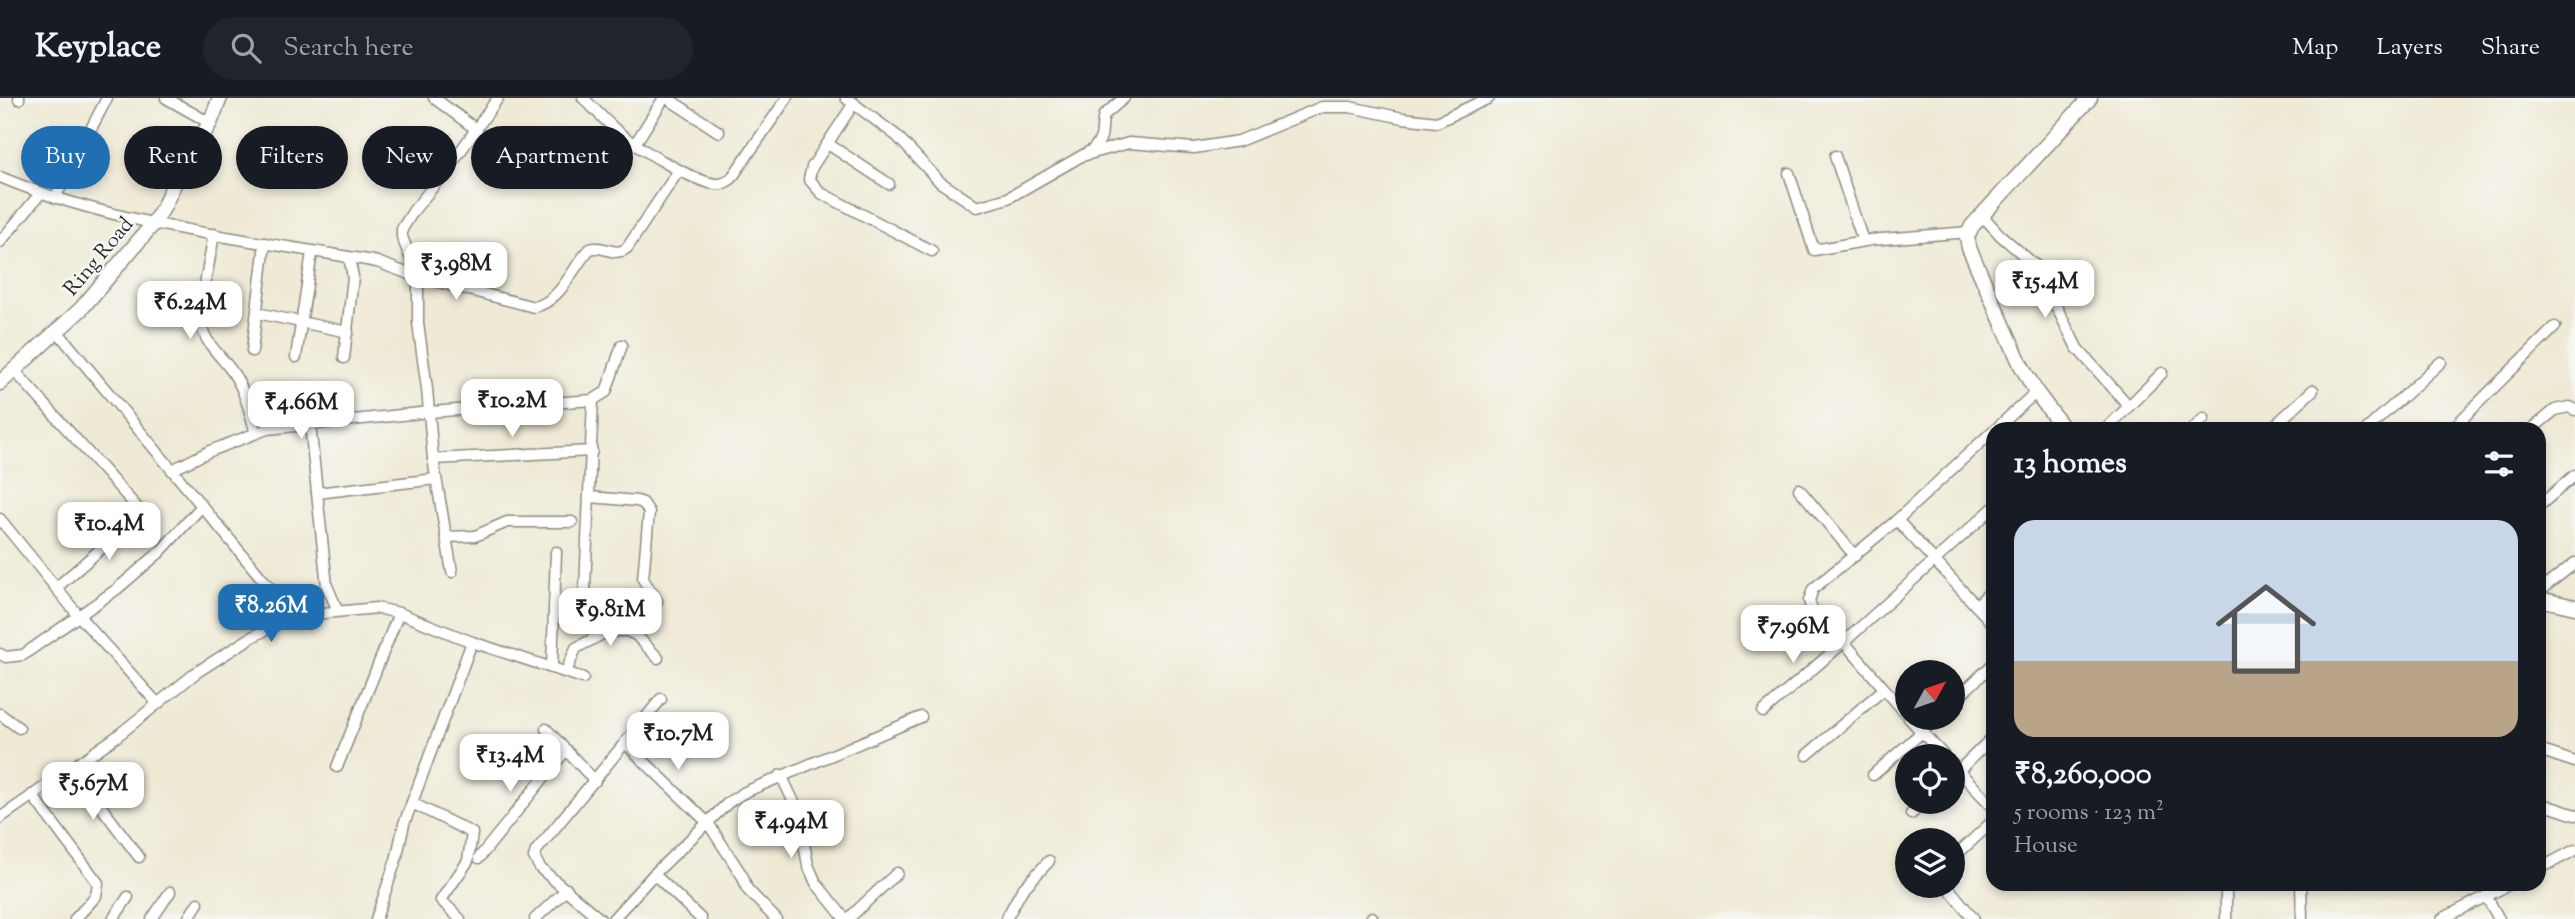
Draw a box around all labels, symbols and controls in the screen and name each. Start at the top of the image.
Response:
search box [203,17,693,80]
text: Keyplace [35,24,161,72]
icon: search [227,29,265,67]
text: Search here [283,30,414,67]
text: Map [2292,31,2338,65]
text: Layers [2376,31,2443,65]
text: Share [2481,31,2540,65]
chip: Buy [21,126,110,189]
chip: Rent [124,126,222,189]
chip: Filters [236,126,348,189]
chip: New [362,126,457,189]
chip: Apartment [471,126,633,189]
street label: Ring Road [57,211,142,303]
pin: ₹3.98M [399,242,513,302]
text: ₹3.98M [420,248,492,281]
pin: ₹15.4M [1988,260,2102,320]
text: ₹15.4M [2011,266,2079,299]
pin: ₹6.24M [133,282,247,341]
text: ₹6.24M [153,287,227,320]
pin: ₹10.2M [455,380,569,439]
pin: ₹4.66M [244,382,358,441]
text: ₹10.2M [477,385,547,418]
text: ₹4.66M [264,387,338,420]
text: 13 homes [2014,443,2127,486]
icon: filters [2480,445,2518,483]
pin: ₹10.4M [52,503,166,562]
text: ₹10.4M [74,508,144,541]
icon: home [2203,566,2329,692]
pin: ₹8.26M [214,584,328,644]
pin: ₹9.81M [553,588,667,648]
text: ₹8.26M [234,590,308,623]
text: ₹9.81M [575,594,645,627]
pin: ₹7.96M [1736,606,1850,665]
text: ₹7.96M [1757,611,1829,644]
north arrow [1895,660,1965,730]
map controls [1895,660,1965,898]
pin: ₹10.7M [621,712,735,772]
text: ₹10.7M [643,718,713,751]
pin: ₹13.4M [453,734,567,794]
text: ₹13.4M [476,740,544,773]
button: locate [1895,744,1965,814]
text: ₹8,260,000 [2014,754,2152,797]
pin: ₹5.67M [36,762,150,822]
text: ₹5.67M [58,768,128,801]
text: 5 rooms · 123 m² [2014,797,2164,830]
pin: ₹4.94M [734,800,848,860]
text: ₹4.94M [754,806,828,839]
button: layers [1895,828,1965,898]
text: House [2014,830,2078,863]

